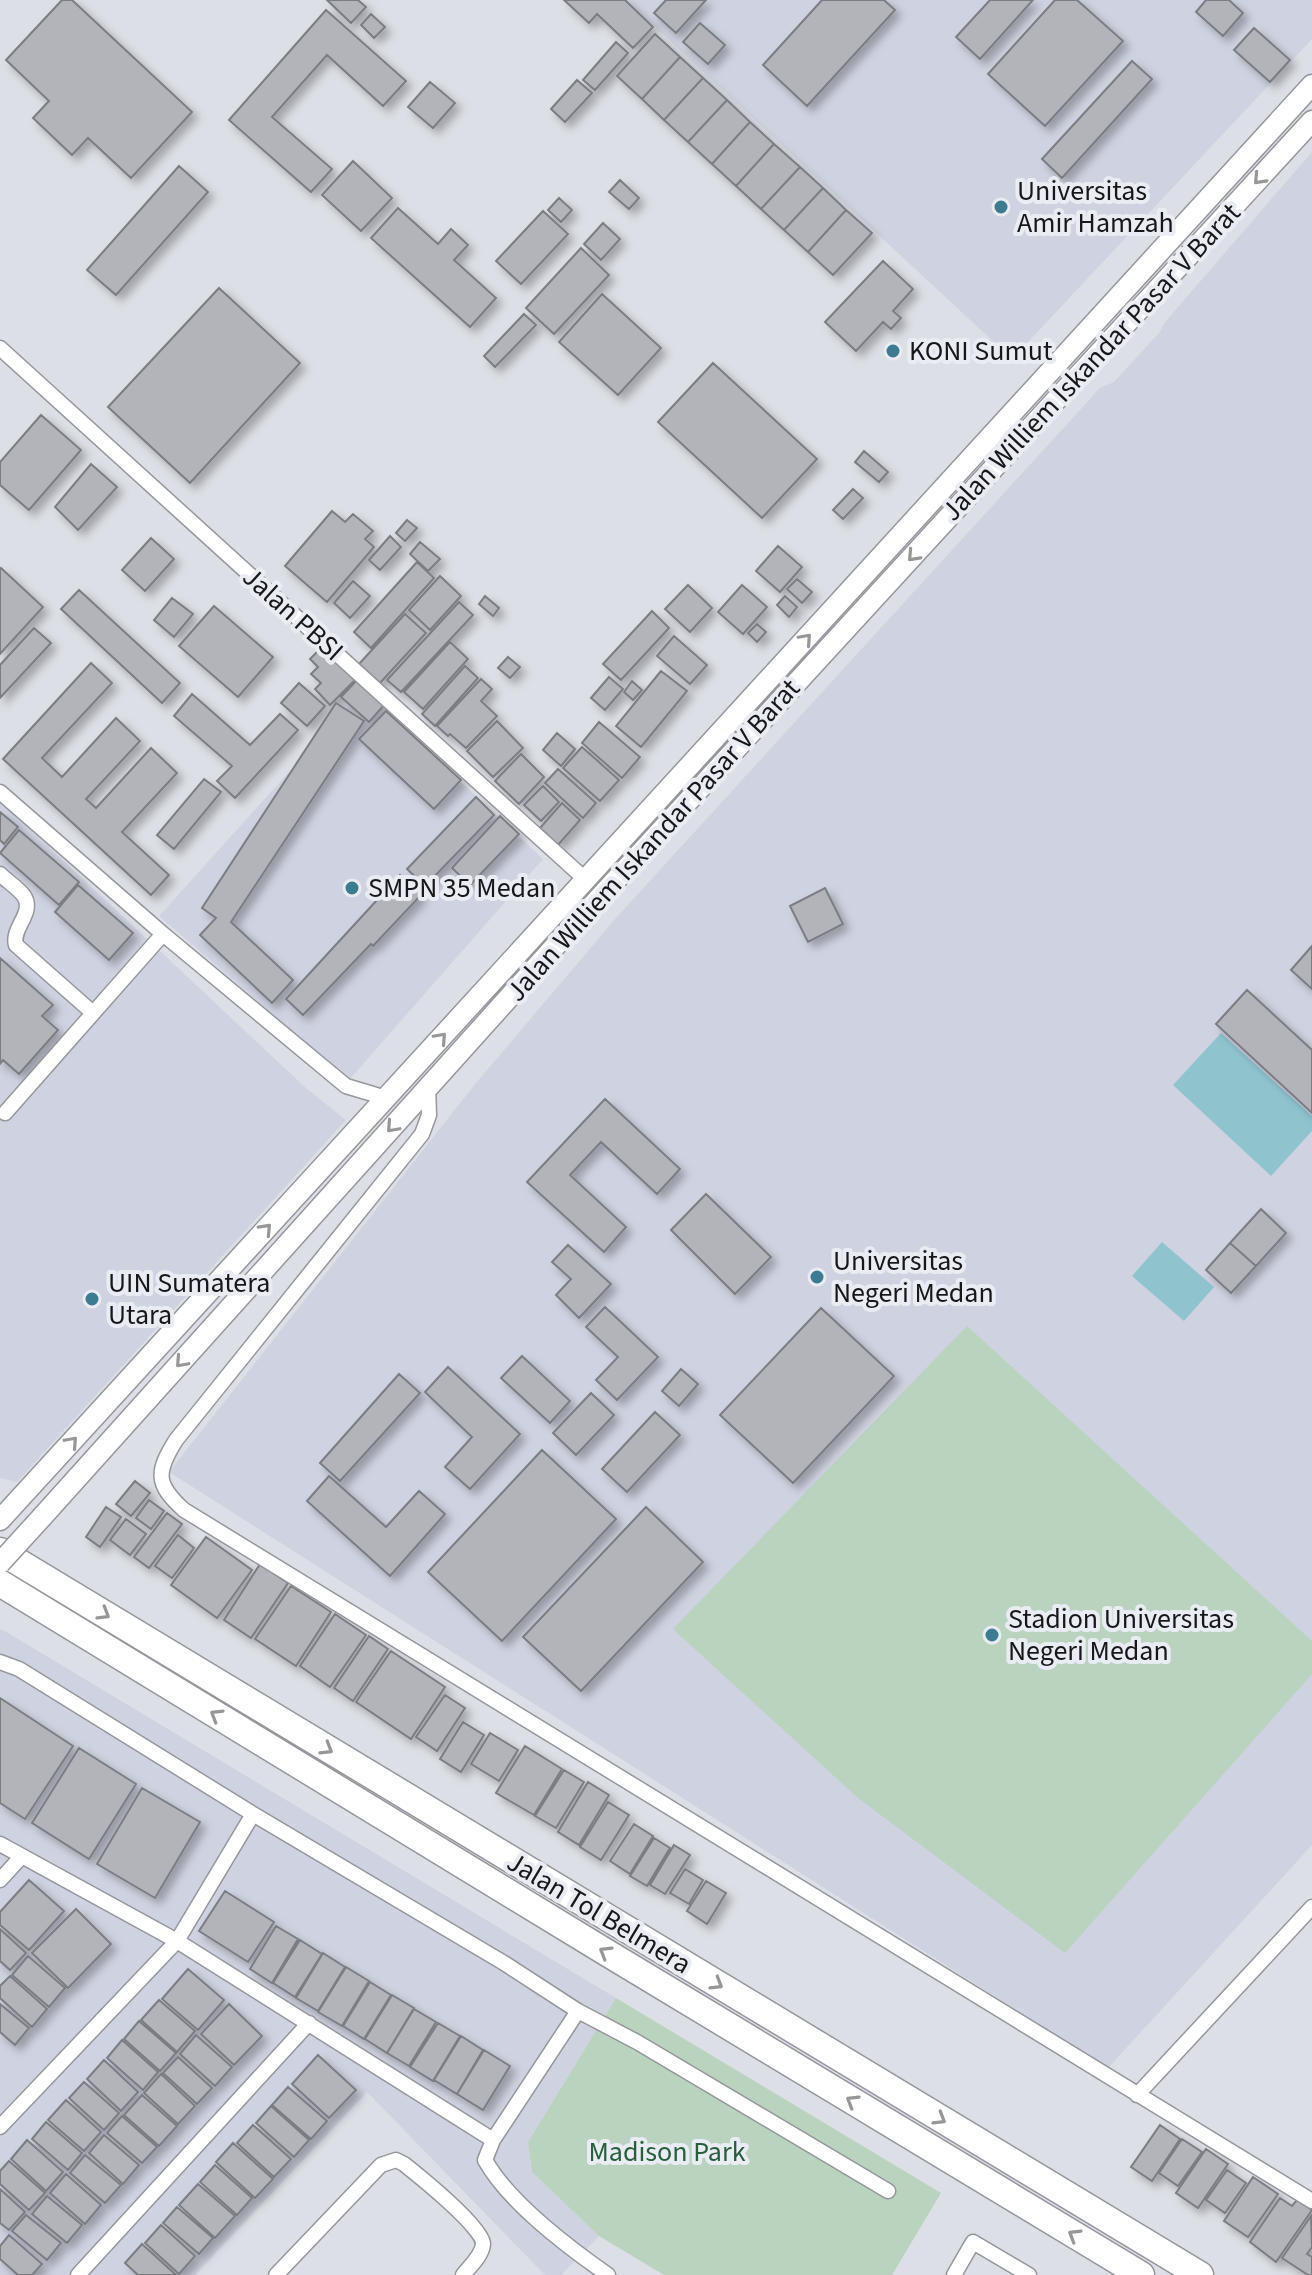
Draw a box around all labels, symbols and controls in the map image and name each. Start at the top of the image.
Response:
one-way arrow [1255,169,1269,184]
place label: Universitas Amir Hamzah [1017,171,1174,243]
street label: Jalan Williem Iskandar Pasar V Barat [932,194,1250,530]
marker: Universitas Amir Hamzah [992,198,1010,216]
place label: KONI Sumut [909,331,1053,371]
marker: KONI Sumut [884,342,902,360]
one-way arrow [908,547,923,561]
street label: Jalan PBSI [234,558,352,670]
one-way arrow [796,634,811,648]
street label: Jalan Williem Iskandar Pasar V Barat [497,669,810,1010]
place label: SMPN 35 Medan [368,868,556,908]
marker: SMPN 35 Medan [343,879,361,897]
one-way arrow [432,1032,446,1047]
one-way arrow [387,1117,402,1132]
one-way arrow [257,1224,271,1239]
place label: Universitas Negeri Medan [833,1241,994,1313]
place label: UIN Sumatera Utara [108,1263,270,1335]
marker: Universitas Negeri Medan [808,1268,826,1286]
marker: UIN Sumatera Utara [83,1290,101,1308]
one-way arrow [177,1353,191,1368]
one-way arrow [62,1437,77,1451]
place label: Stadion Universitas Negeri Medan [1008,1599,1234,1671]
one-way arrow [95,1604,110,1620]
marker: Stadion Universitas Negeri Medan [983,1626,1001,1644]
one-way arrow [210,1709,225,1724]
one-way arrow [318,1739,333,1755]
street label: Jalan Tol Belmera [499,1842,699,1984]
one-way arrow [599,1946,614,1962]
one-way arrow [708,1975,723,1990]
one-way arrow [846,2095,861,2110]
one-way arrow [931,2109,946,2124]
park label: Madison Park [588,2132,746,2172]
one-way arrow [1068,2229,1083,2245]

